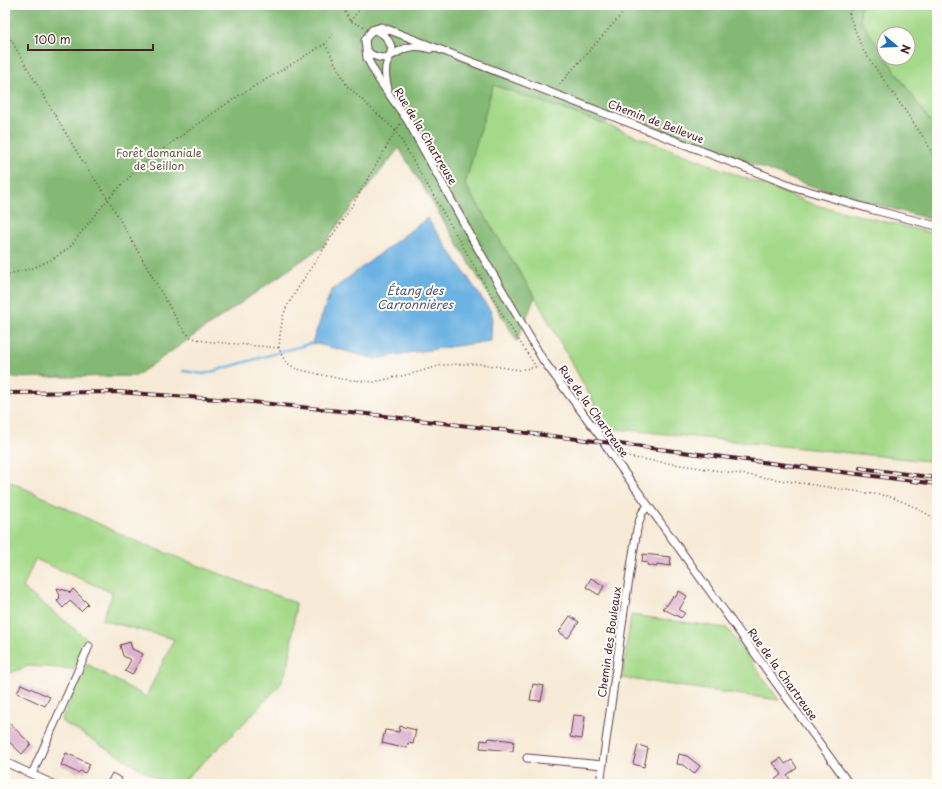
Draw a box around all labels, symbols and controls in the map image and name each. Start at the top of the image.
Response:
scale bar [28,26,153,52]
north arrow [876,26,916,66]
text: 100 m [34,30,71,48]
text: N [896,43,915,57]
street label: Rue de la Chartreuse [390,84,462,188]
street label: Chemin de Bellevue [606,95,707,147]
park label: Forêt domaniale de Seillon [116,144,202,174]
water label: Étang des Carronnières [377,281,455,313]
street label: Rue de la Chartreuse [555,361,633,461]
street label: Chemin des Bouleaux [593,585,625,698]
street label: Rue de la Chartreuse [744,624,822,724]

